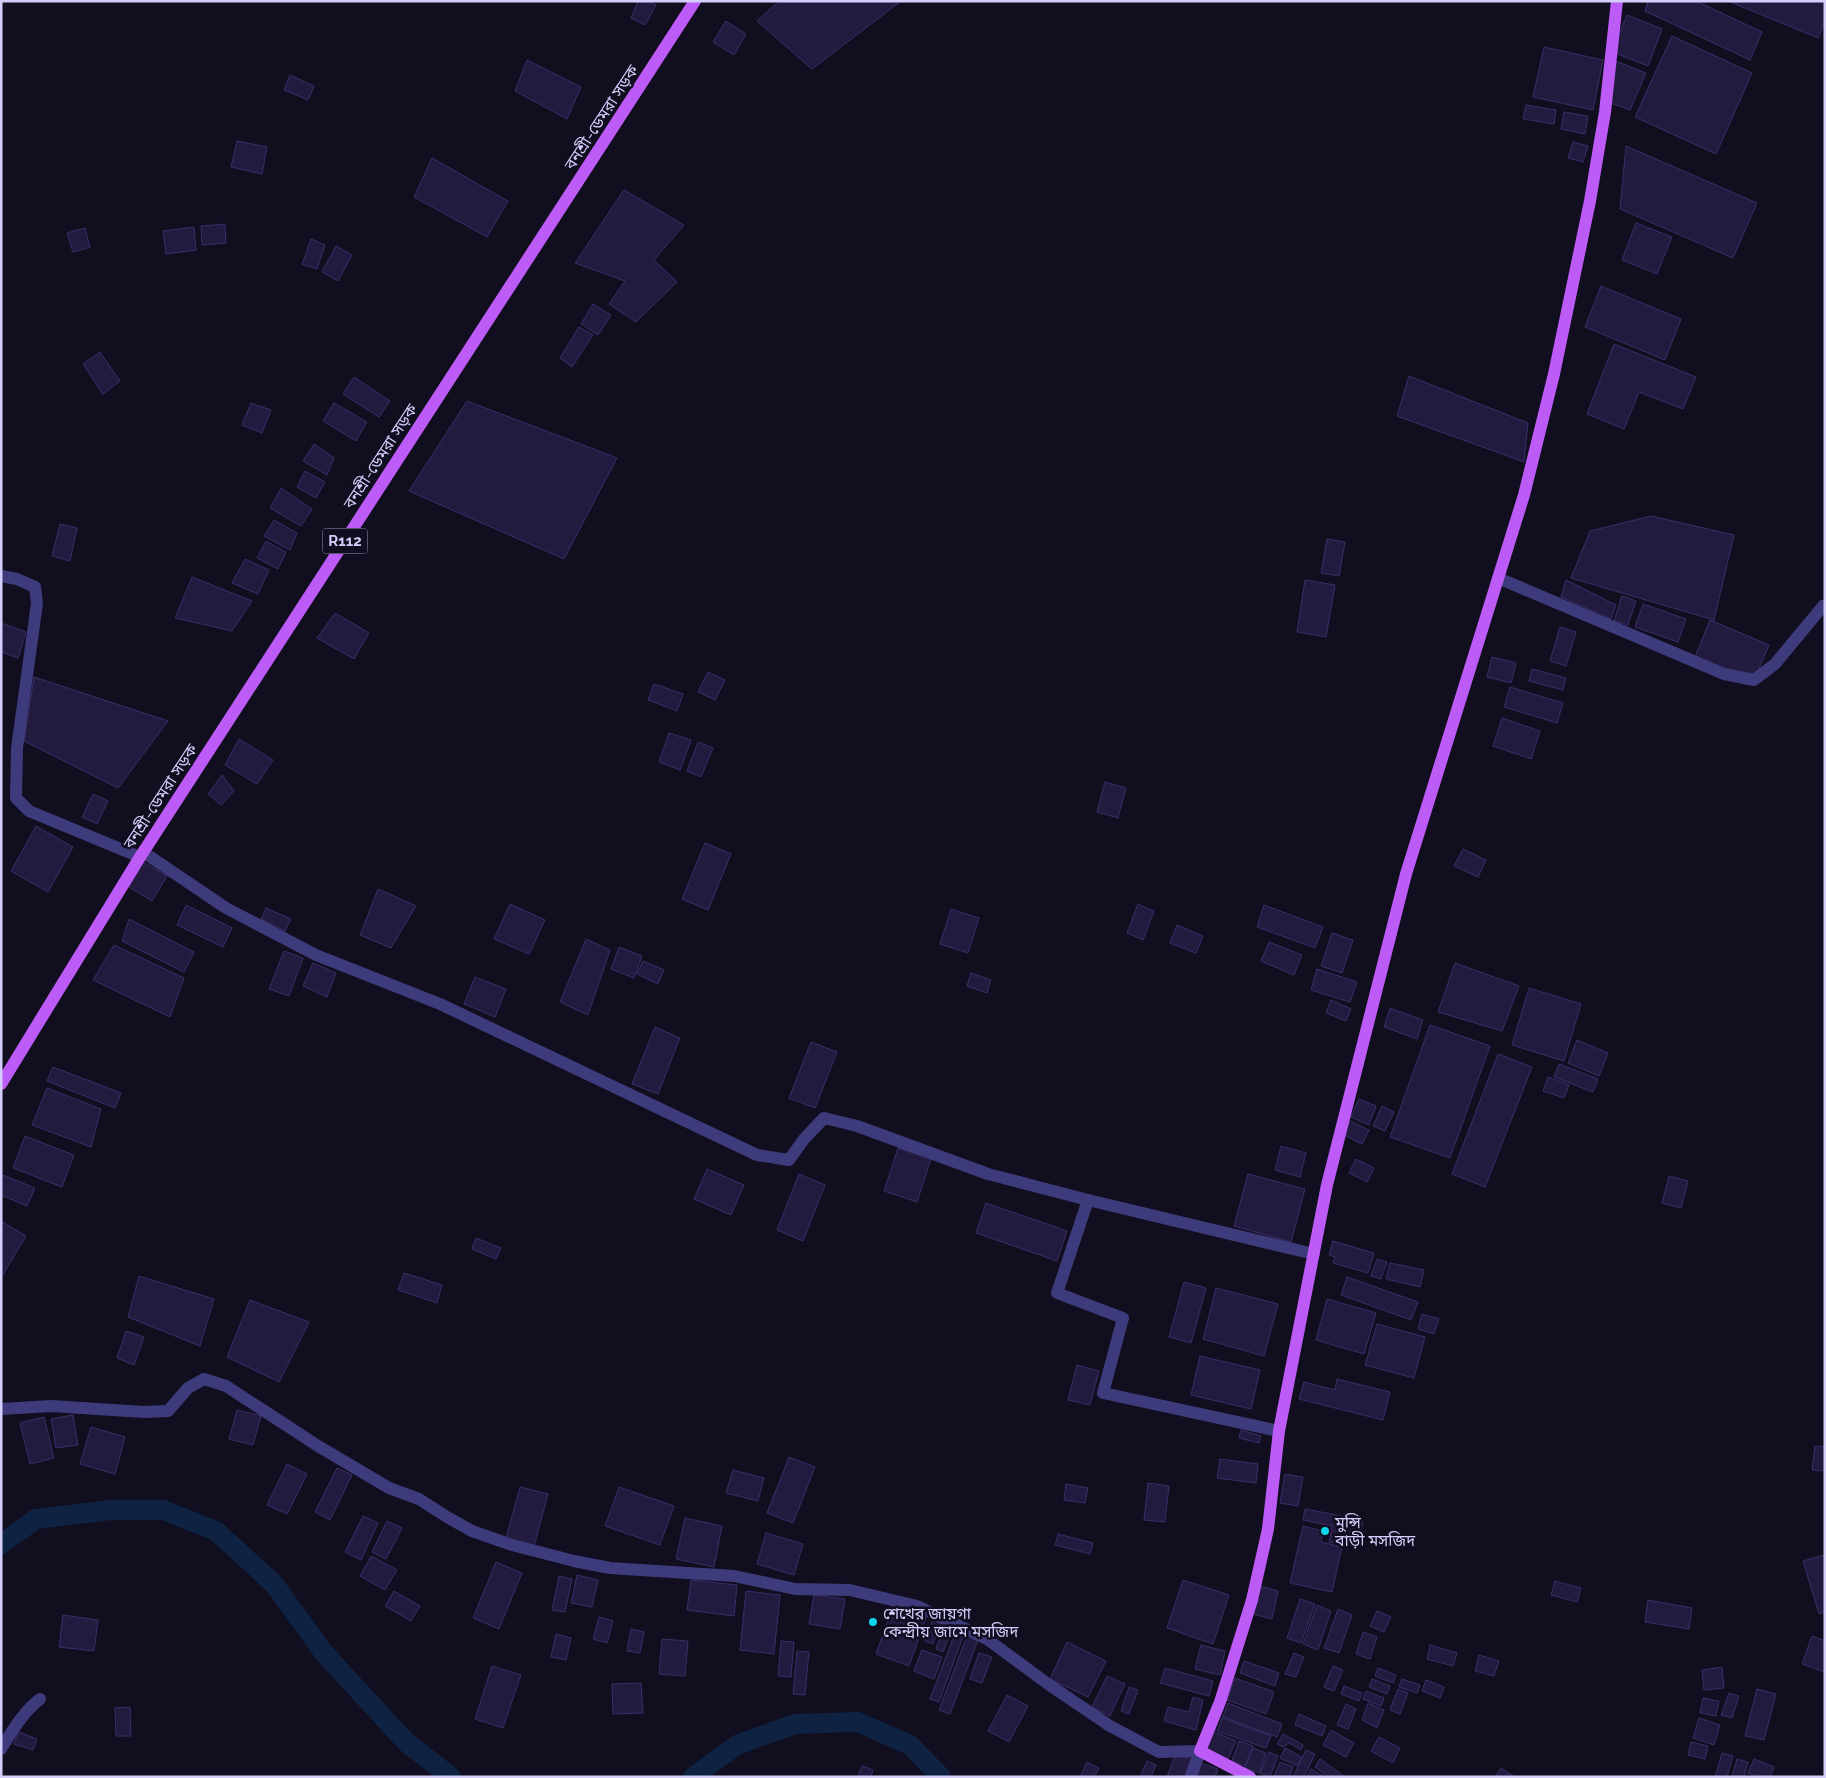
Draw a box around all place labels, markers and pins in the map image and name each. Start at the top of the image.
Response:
place label: মুন্সি বাড়ী মসজিদ [1334,1513,1416,1550]
marker: মুন্সি বাড়ী মসজিদ [1319,1525,1331,1537]
place label: শেখের জায়গা কেন্দ্রীয় জামে মসজিদ [883,1604,1019,1641]
marker: শেখের জায়গা কেন্দ্রীয় জামে মসজিদ [867,1616,879,1628]

